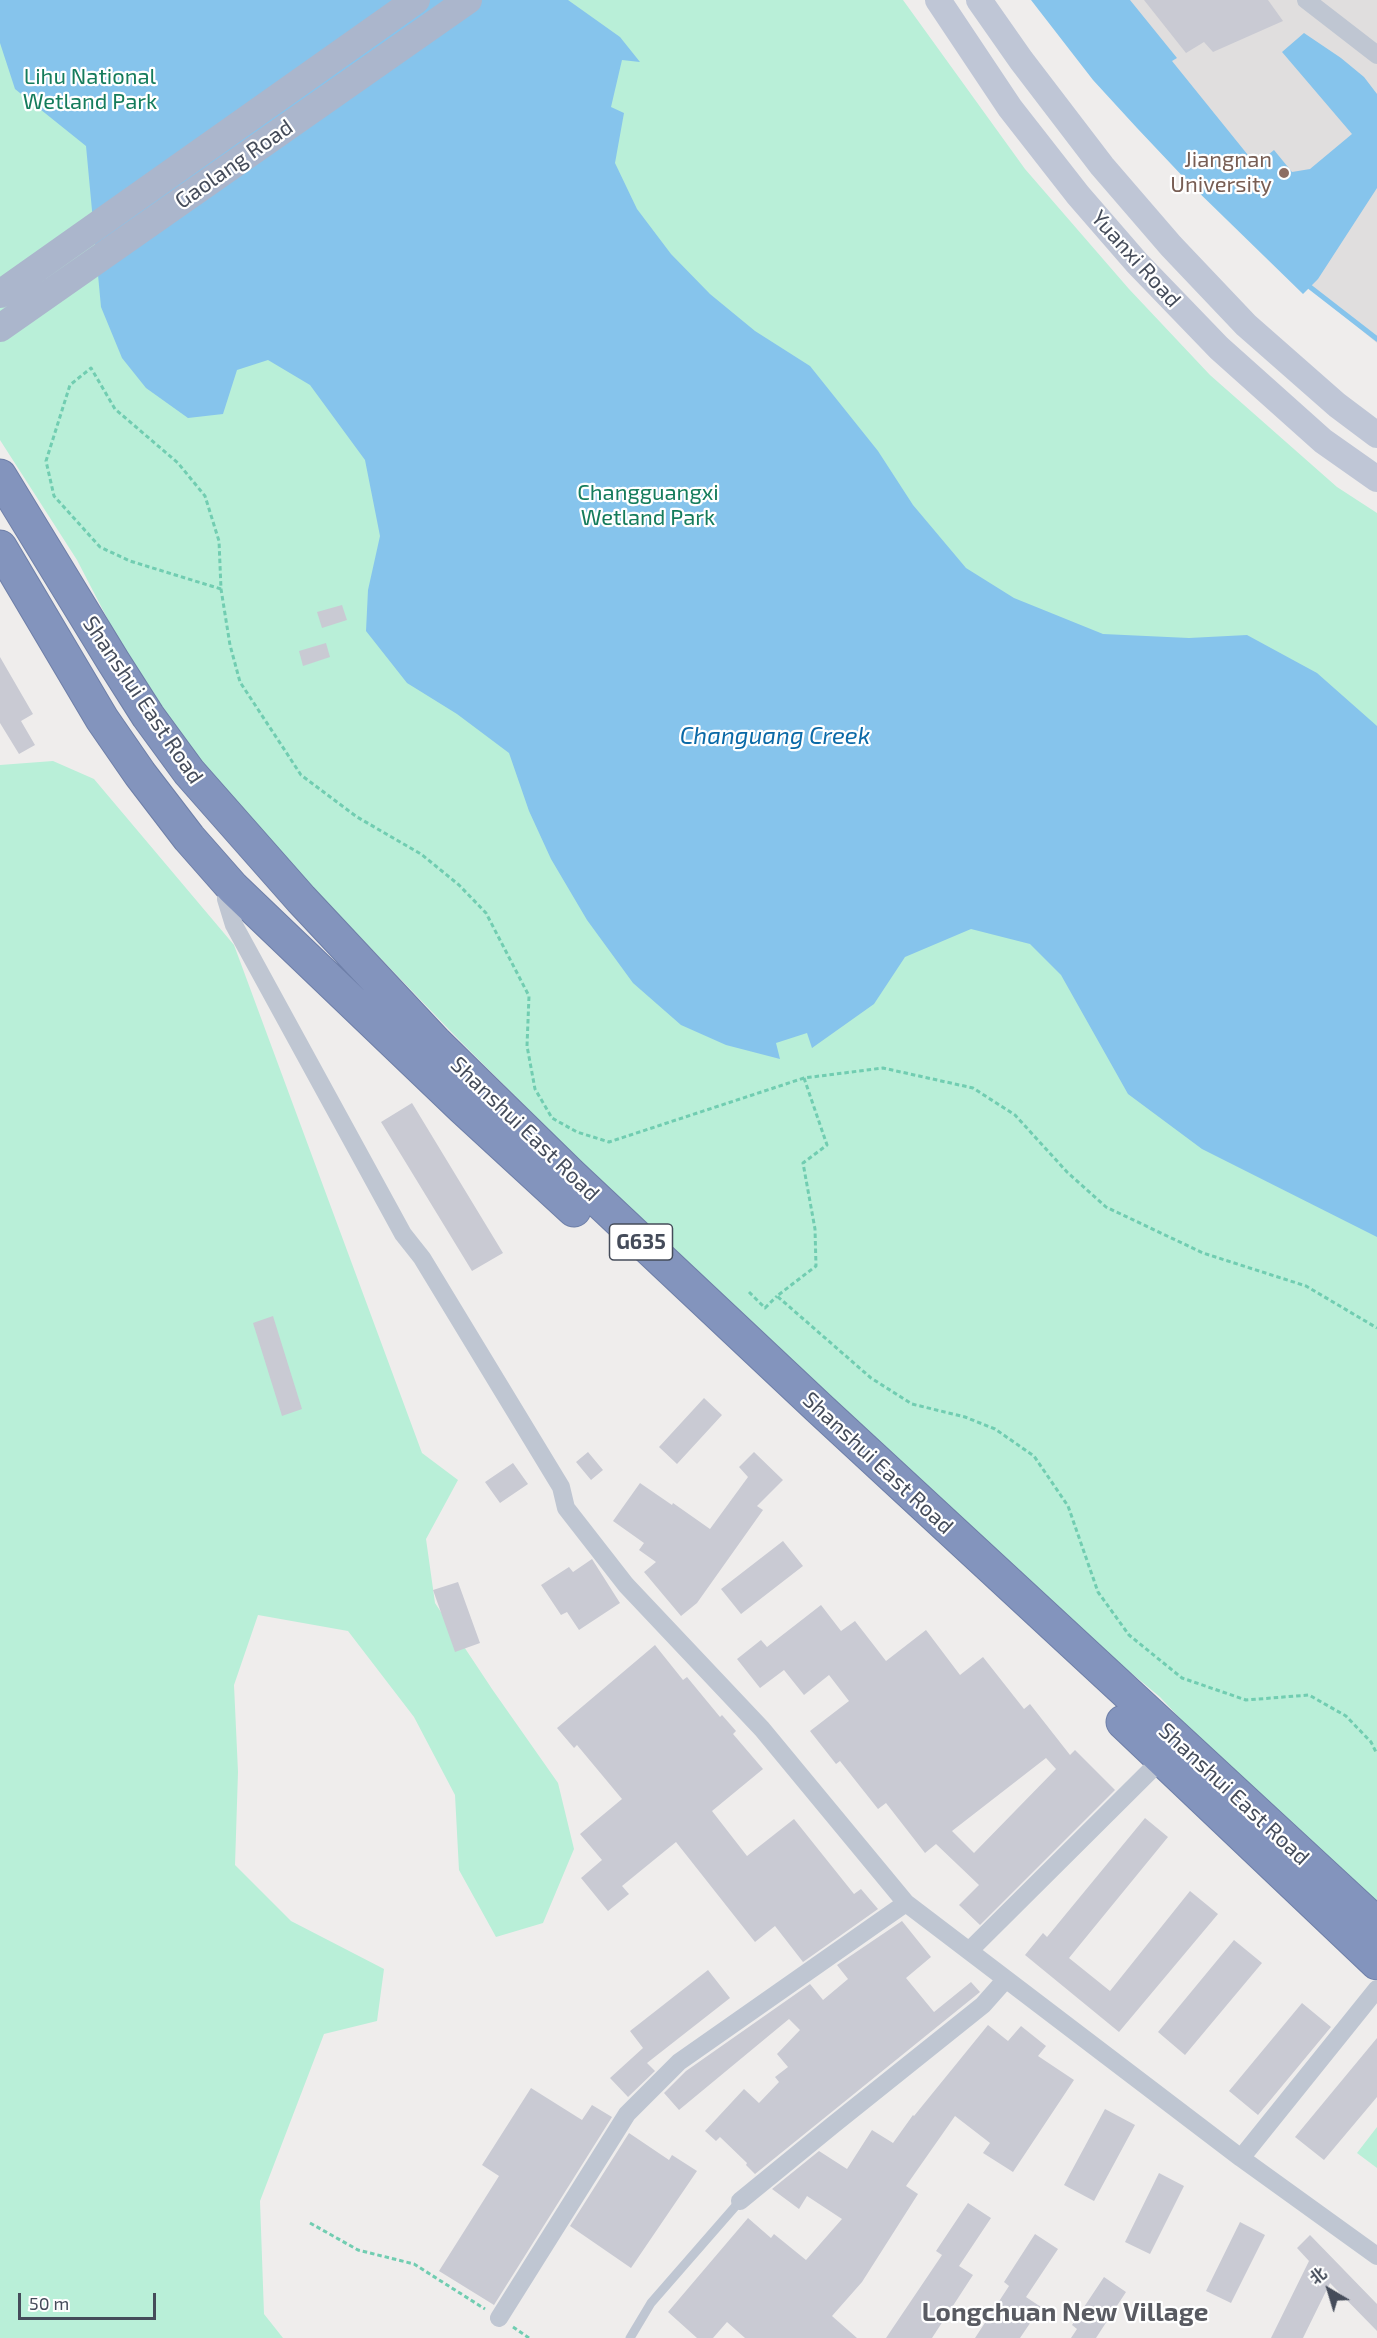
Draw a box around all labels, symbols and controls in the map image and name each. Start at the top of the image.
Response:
park label: Lihu National Wetland Park [23,64,157,116]
street label: Gaolang Road [170,114,298,214]
place label: Jiangnan University [1170,147,1272,198]
marker: Jiangnan University [1277,166,1291,180]
street label: Yuanxi Road [1086,205,1186,313]
park label: Changguangxi Wetland Park [577,480,719,532]
street label: Shanshui East Road [77,611,209,789]
water label: Changuang Creek [680,722,870,750]
street label: Shanshui East Road [445,1051,605,1207]
road number: G635 [610,1224,672,1260]
street label: Shanshui East Road [797,1386,959,1540]
street label: Shanshui East Road [1153,1717,1315,1871]
north arrow [1299,2260,1359,2320]
text: 北 [1305,2263,1330,2288]
scale bar [21,2281,159,2319]
text: 50 m [29,2292,69,2314]
district label: Longchuan New Village [922,2296,1208,2328]

